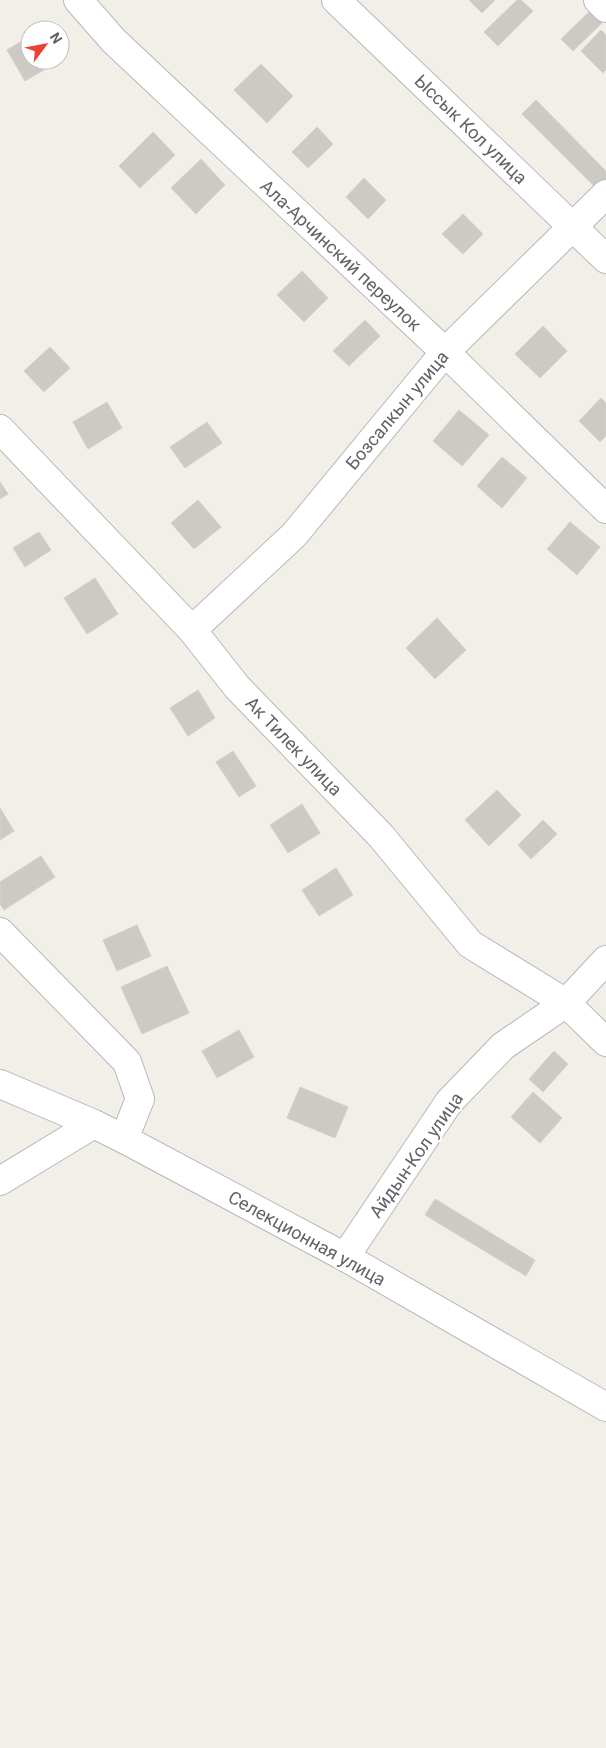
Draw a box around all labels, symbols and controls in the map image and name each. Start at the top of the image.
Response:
north arrow [20,20,70,70]
text: N [47,30,65,47]
street label: Ыссык Кол улица [410,70,532,188]
street label: Ала-Арчинский переулок [256,175,426,335]
street label: Бозсалкын улица [341,346,453,474]
street label: Ак Тилек улица [242,692,346,800]
street label: Айдын-Кол улица [365,1088,467,1222]
street label: Селекционная улица [225,1186,389,1290]

